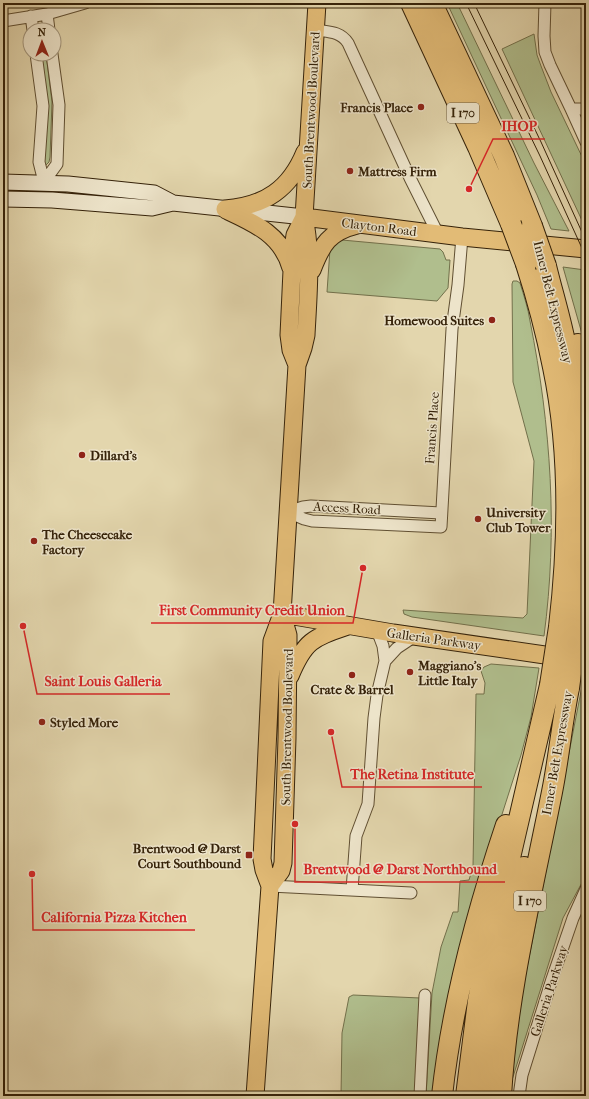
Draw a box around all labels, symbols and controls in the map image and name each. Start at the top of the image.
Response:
north arrow [22,22,62,62]
text: N [38,26,47,39]
street label: South Brentwood Boulevard [299,30,323,189]
place label: Francis Place [339,100,414,115]
marker: Francis Place [416,102,426,112]
road number: I 170 [447,103,479,123]
callout: IHOP [493,113,545,139]
text: IHOP [501,118,537,135]
place label: Mattress Firm [357,164,437,179]
marker: Mattress Firm [345,166,355,176]
street label: Clayton Road [341,215,418,239]
street label: Inner Belt Expressway [530,239,576,366]
place label: Homewood Suites [384,313,484,328]
marker: Homewood Suites [487,315,497,325]
street label: Francis Place [422,391,442,465]
place label: Dillard's [90,448,137,463]
marker: Dillard's [77,450,87,460]
street label: Access Road [312,499,382,517]
place label: University Club Tower [485,505,551,535]
marker: University Club Tower [473,514,483,524]
place label: The Cheesecake Factory [41,527,133,558]
marker: The Cheesecake Factory [29,536,39,546]
callout: First Community Credit Union [151,597,353,623]
text: First Community Credit Union [158,602,346,619]
street label: Galleria Parkway [386,625,483,653]
street label: South Brentwood Boulevard [278,647,296,806]
place label: Maggiano's Little Italy [417,658,481,689]
marker: Maggiano's Little Italy [405,667,415,677]
callout: Saint Louis Galleria [37,668,170,694]
marker: Crate & Barrel [347,670,357,680]
text: Saint Louis Galleria [44,673,162,690]
place label: Crate & Barrel [311,682,394,697]
street label: Inner Belt Expressway [539,689,576,816]
place label: Styled More [50,715,119,731]
marker: Styled More [37,717,47,727]
callout: The Retina Institute [342,761,482,787]
text: The Retina Institute [349,766,474,783]
place label: Brentwood @ Darst Court Southbound [133,841,242,871]
marker: Brentwood @ Darst Court Southbound [244,850,254,860]
callout: Brentwood @ Darst Northbound [295,856,505,882]
text: Brentwood @ Darst Northbound [303,861,498,878]
road number: I 170 [514,891,546,911]
callout: California Pizza Kitchen [33,904,195,930]
text: California Pizza Kitchen [41,909,188,926]
street label: Galleria Parkway [527,942,571,1039]

